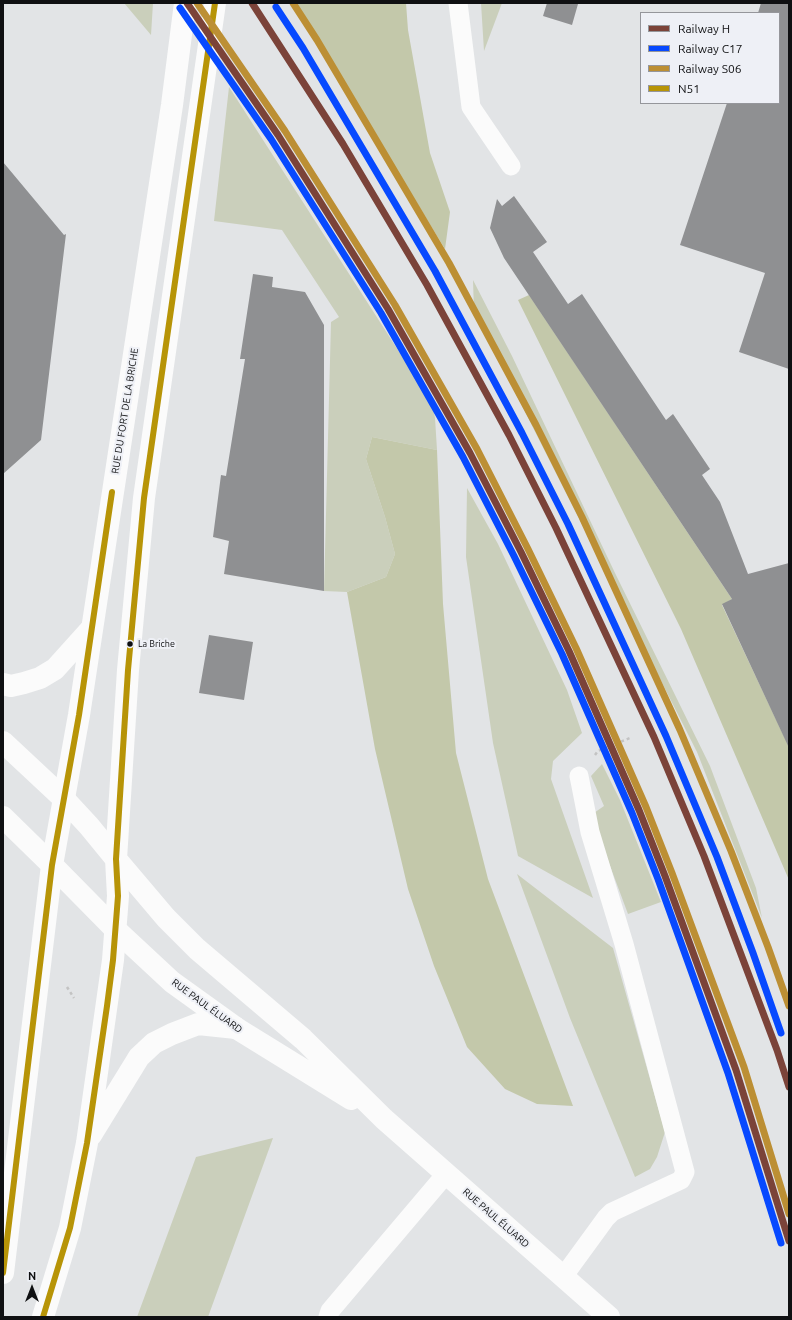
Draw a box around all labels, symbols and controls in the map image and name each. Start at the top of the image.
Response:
legend [640,12,780,104]
text: Railway H [678,22,730,35]
text: Railway C17 [678,42,743,55]
text: Railway S06 [678,62,741,75]
text: N51 [678,82,700,95]
street label: RUE DU FORT DE LA BRICHE [109,347,141,475]
marker: La Briche [125,639,135,649]
place label: La Briche [138,639,175,649]
street label: RUE PAUL ÉLUARD [169,976,245,1036]
street label: RUE PAUL ÉLUARD [460,1186,532,1250]
north arrow [12,1268,52,1308]
text: N [28,1270,36,1282]

